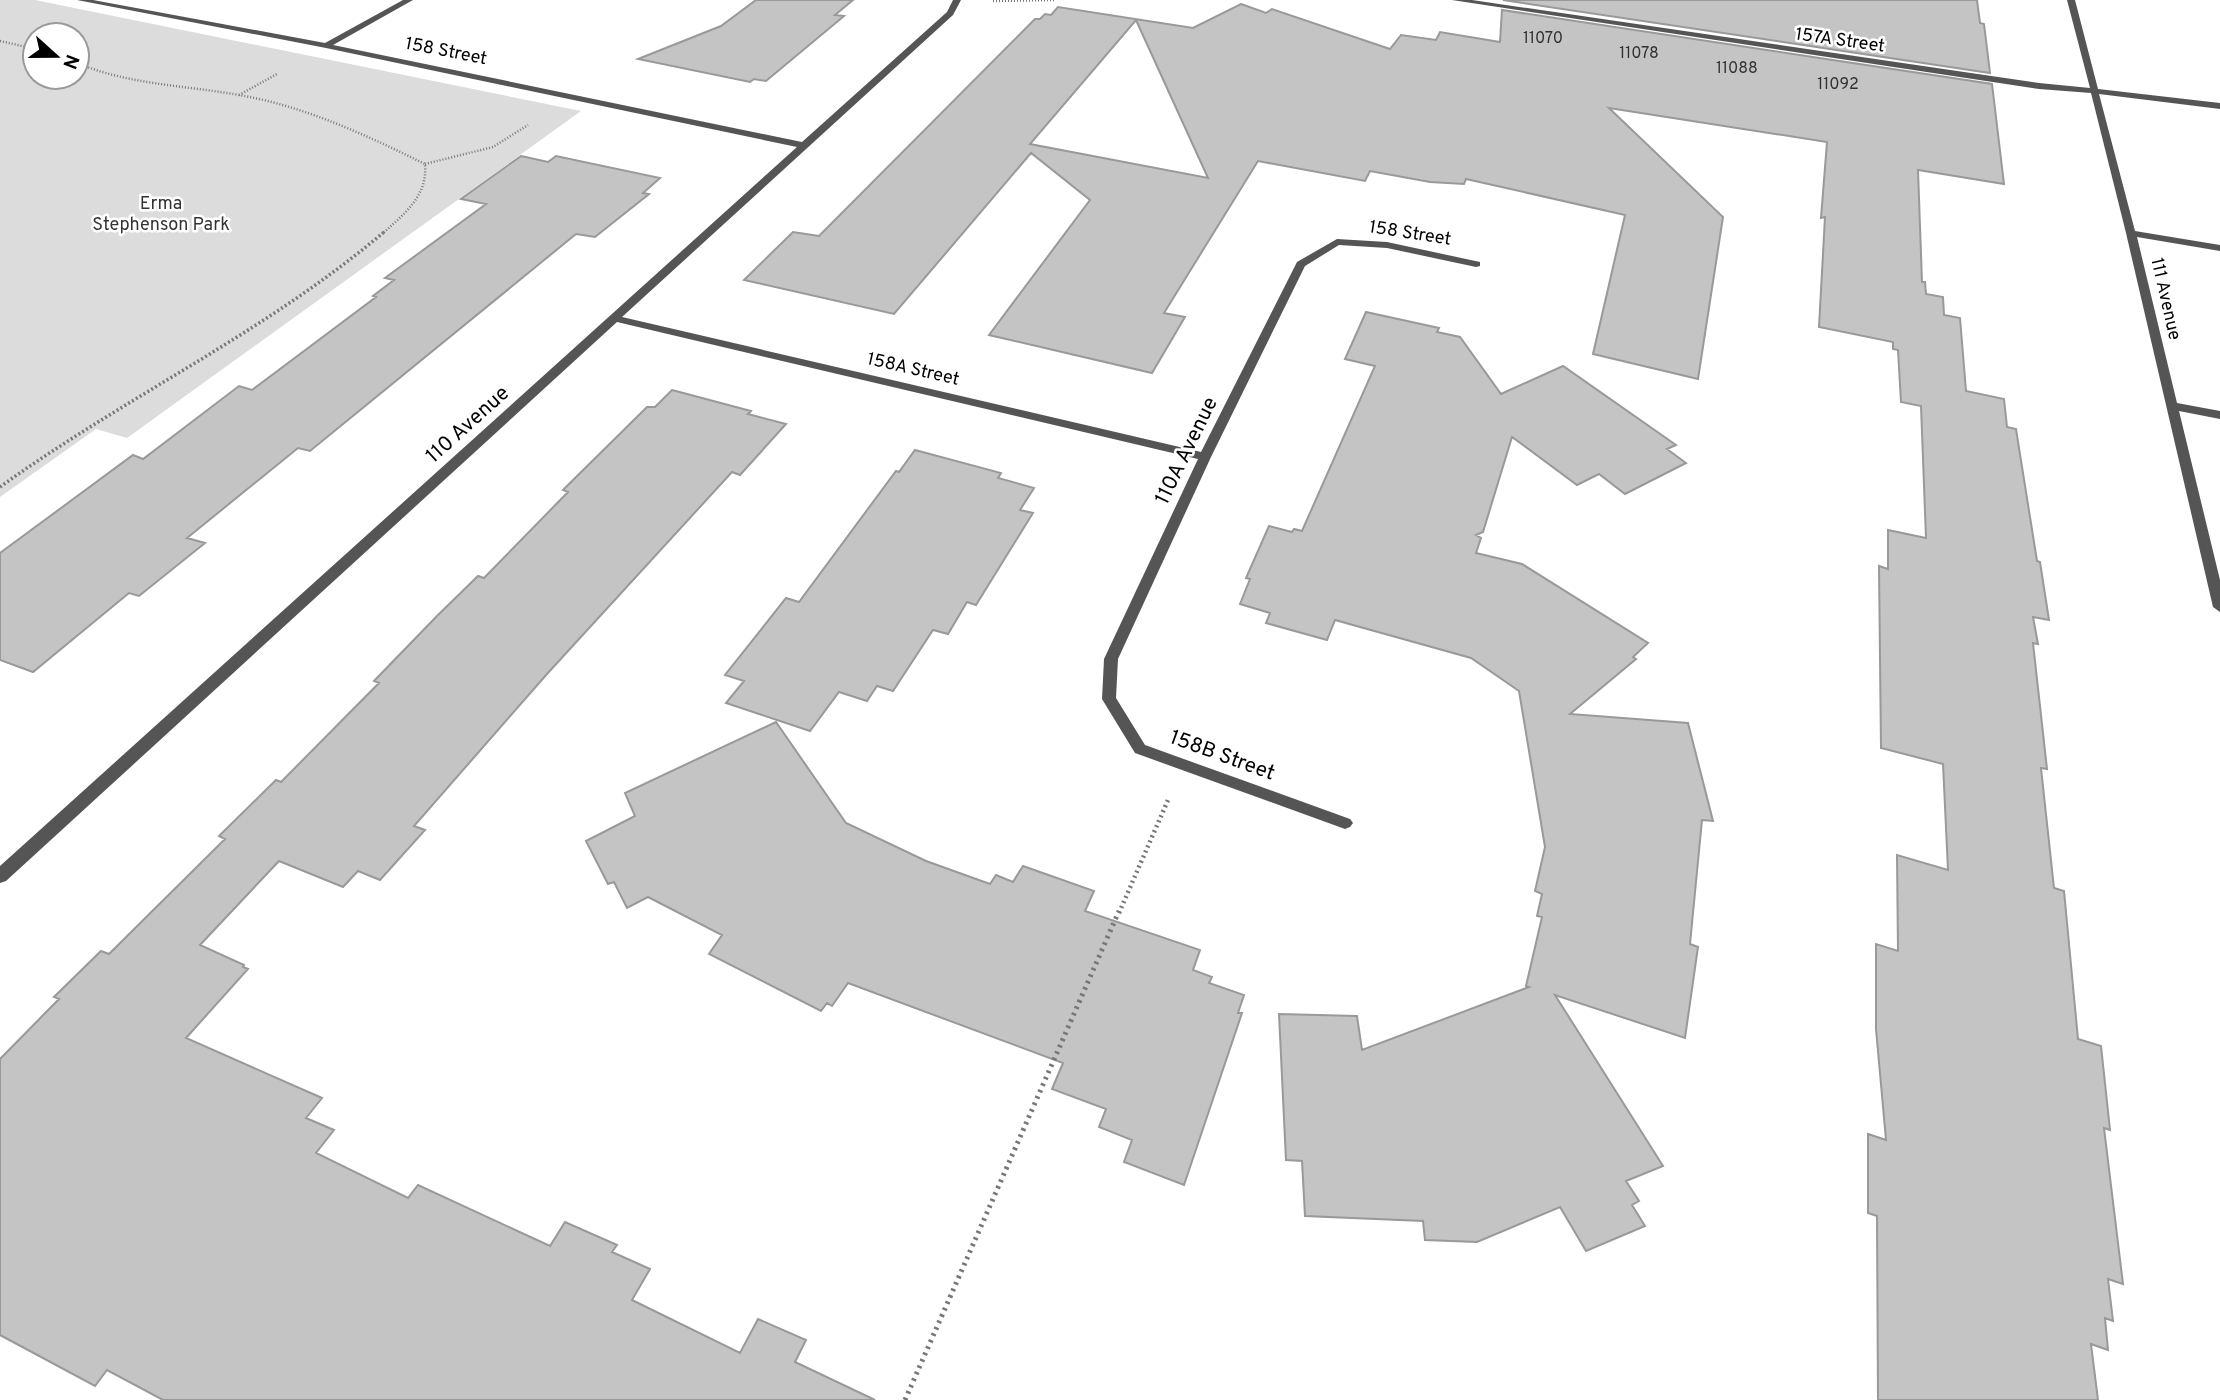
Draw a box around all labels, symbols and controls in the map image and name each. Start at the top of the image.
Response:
north arrow [21,21,91,91]
street label: 157A Street [1794,23,1886,59]
house number: 11070 [1523,29,1563,49]
street label: 158 Street [403,33,489,71]
house number: 11078 [1619,44,1659,64]
text: N [56,51,84,72]
house number: 11088 [1716,59,1758,79]
house number: 11092 [1817,75,1859,95]
park label: Erma Stephenson Park [92,193,230,237]
street label: 158 Street [1367,216,1453,252]
street label: 111 Avenue [2144,256,2186,342]
street label: 158A Street [865,348,961,392]
street label: 110 Avenue [421,380,515,470]
street label: 110A Avenue [1149,393,1225,509]
street label: 158B Street [1166,724,1278,788]

